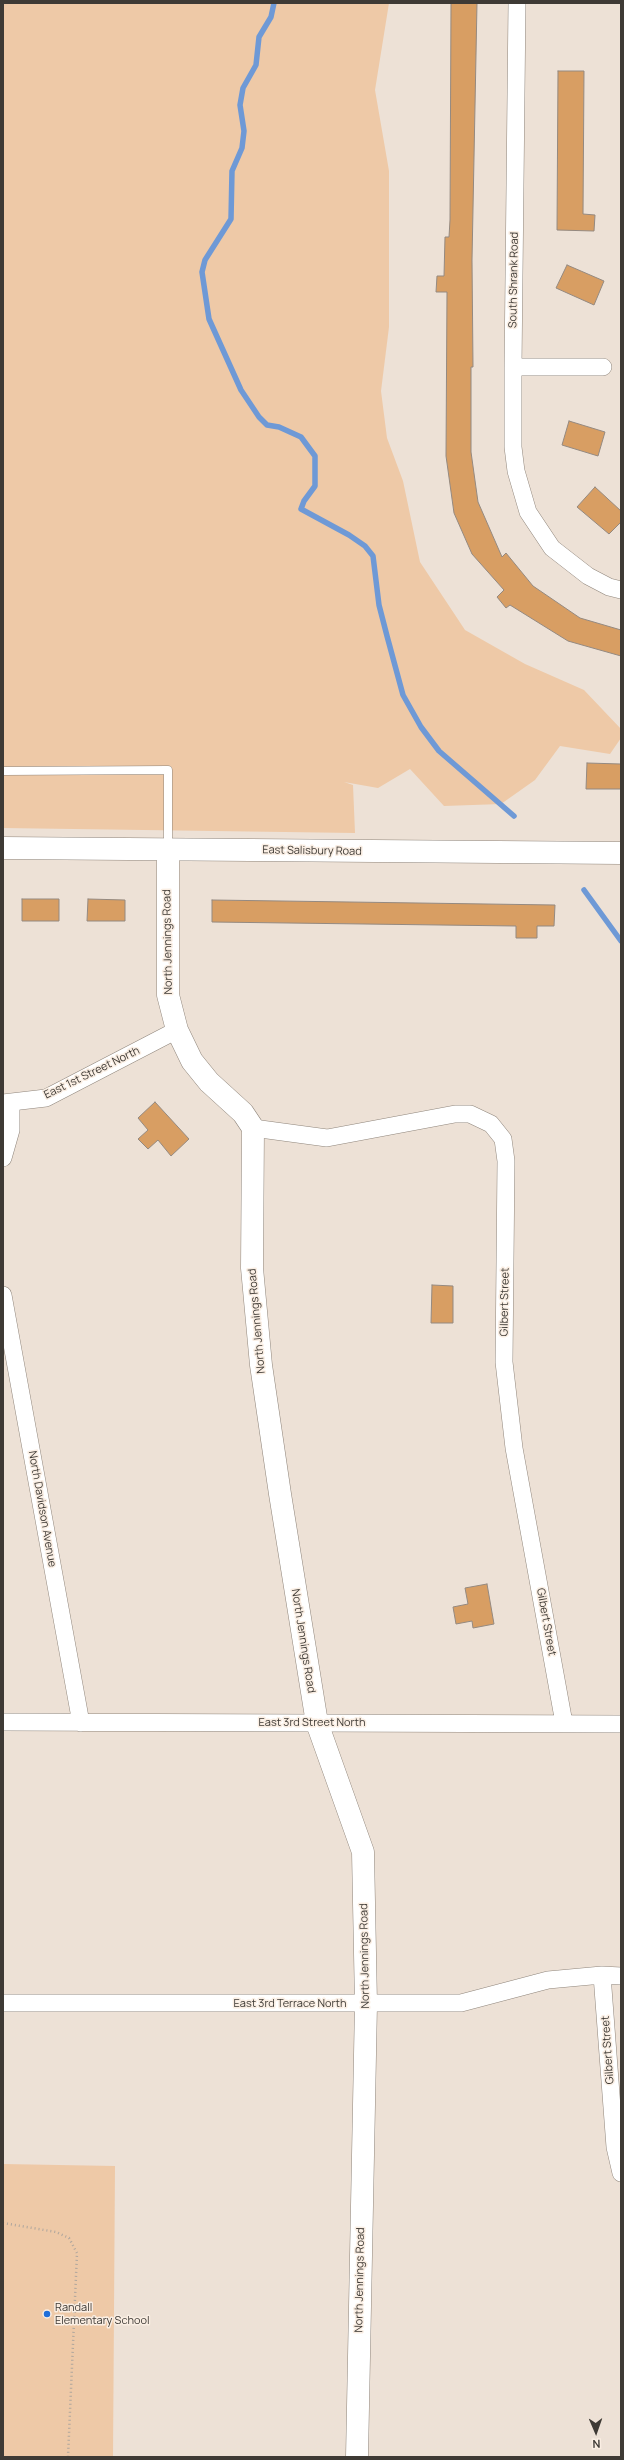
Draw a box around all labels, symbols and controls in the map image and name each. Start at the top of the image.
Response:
street label: South Shrank Road [507,232,521,328]
street label: East Salisbury Road [262,844,362,858]
street label: North Jennings Road [160,889,176,995]
street label: East 1st Street North [42,1044,142,1102]
street label: North Jennings Road [246,1268,268,1374]
street label: Gilbert Street [498,1268,512,1336]
street label: North Davidson Avenue [25,1450,59,1568]
street label: Gilbert Street [534,1587,558,1657]
street label: North Jennings Road [288,1588,318,1694]
street label: East 3rd Street North [259,1716,365,1730]
street label: North Jennings Road [357,1903,373,2009]
street label: East 3rd Terrace North [234,1997,346,2011]
street label: Gilbert Street [599,2015,617,2085]
street label: North Jennings Road [352,2227,368,2333]
place label: Randall Elementary School [55,2301,150,2327]
marker: Randall Elementary School [42,2309,52,2319]
north arrow [576,2412,616,2452]
text: N [592,2437,601,2452]

